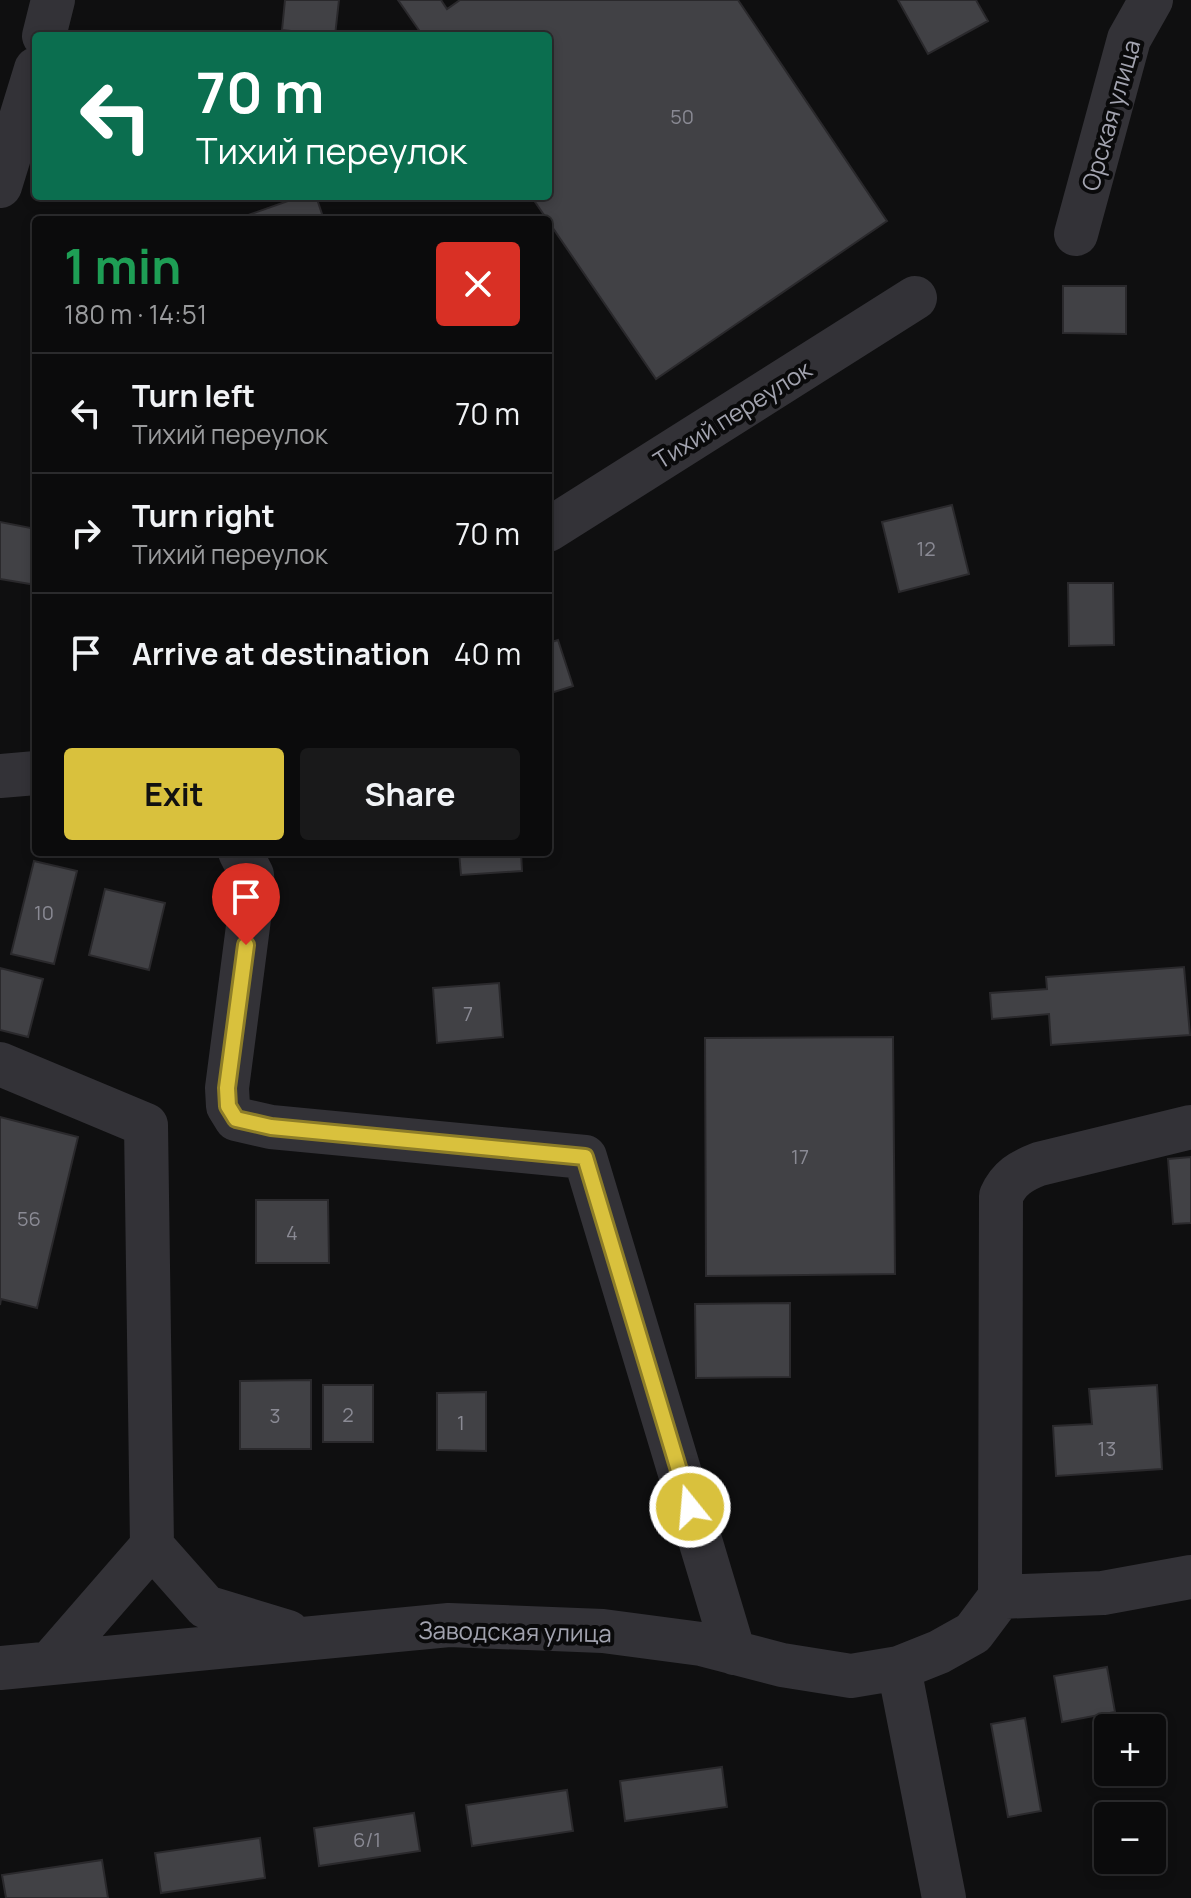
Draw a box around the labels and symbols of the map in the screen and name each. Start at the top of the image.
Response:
street label: Орская улица [1073,35,1147,195]
house number: 50 [670,103,694,130]
street label: Тихий переулок [647,352,818,476]
house number: 12 [916,535,936,562]
pin [212,863,280,945]
house number: 10 [34,899,54,926]
house number: 7 [463,1000,473,1027]
house number: 17 [791,1143,809,1170]
house number: 56 [17,1205,41,1232]
house number: 4 [286,1219,298,1246]
house number: 2 [342,1401,354,1428]
house number: 3 [269,1402,281,1429]
house number: 1 [457,1409,465,1436]
house number: 13 [1098,1435,1116,1462]
position arrow [648,1465,732,1549]
street label: Заводская улица [418,1613,612,1649]
house number: 6/1 [353,1826,381,1853]

